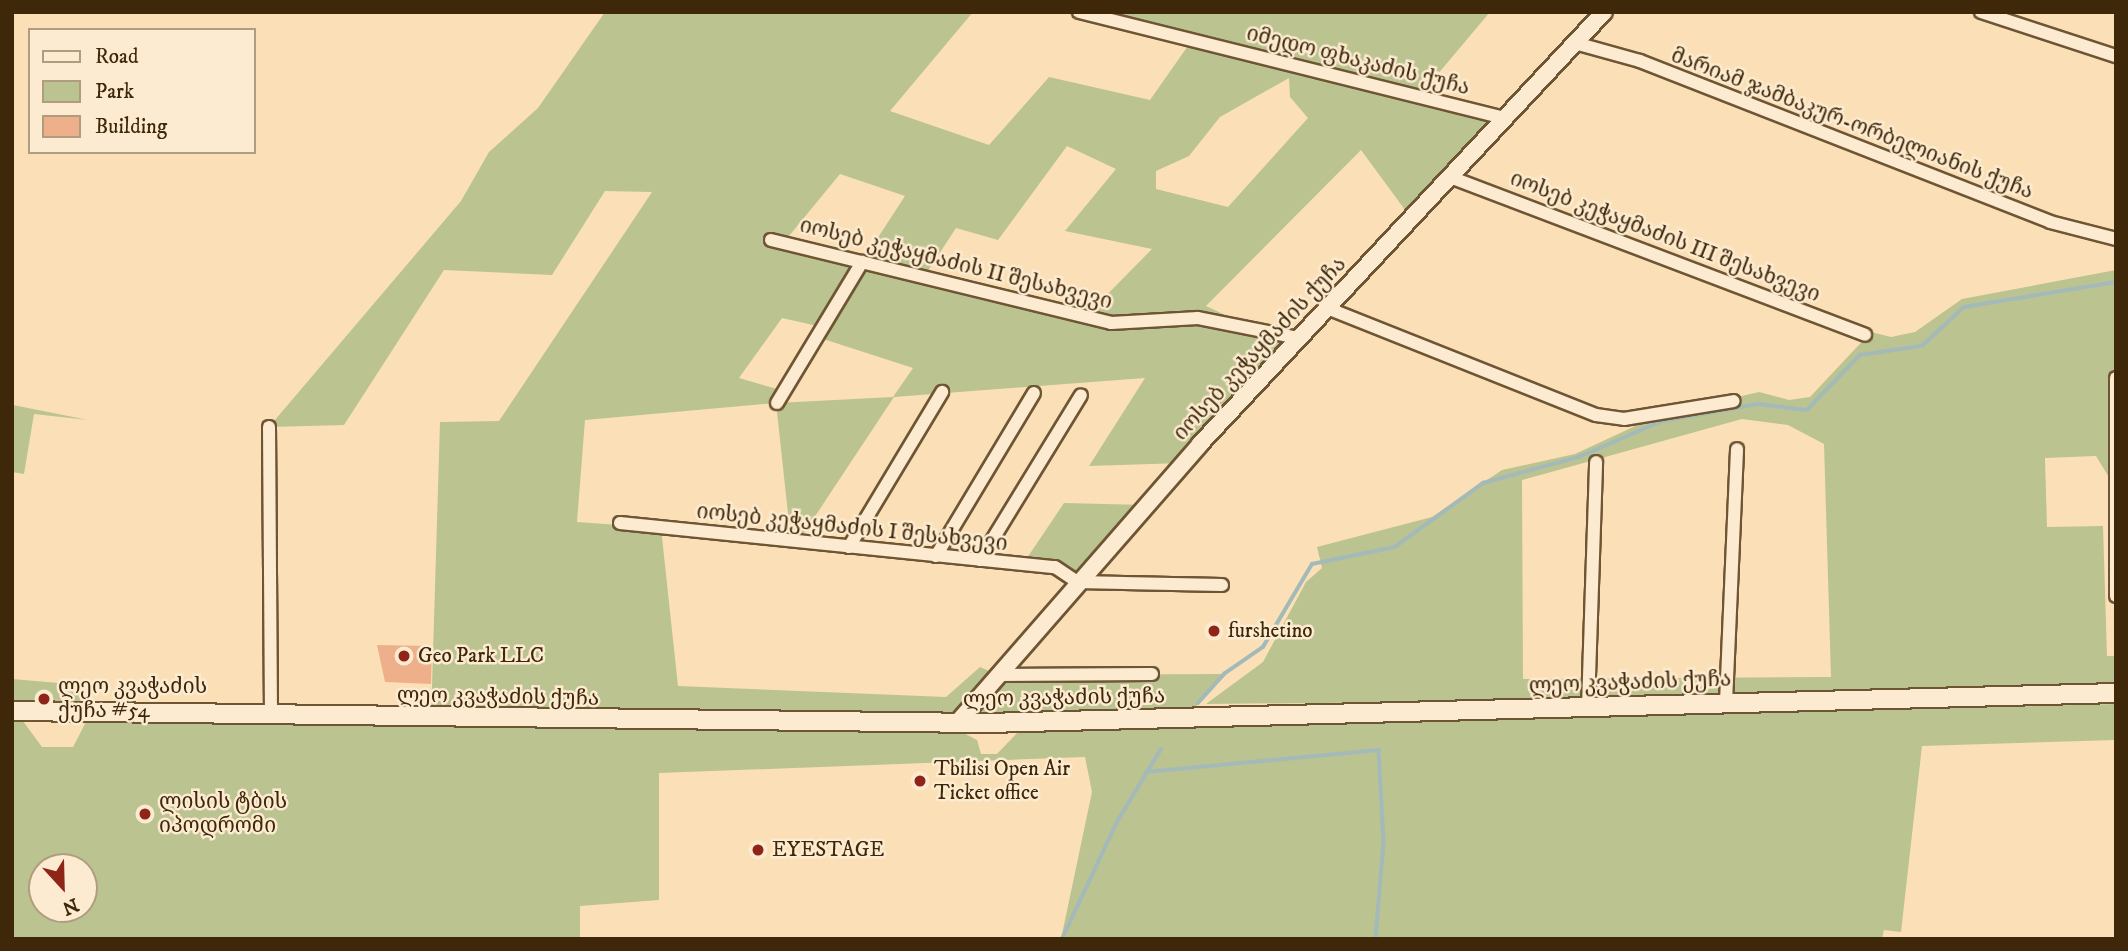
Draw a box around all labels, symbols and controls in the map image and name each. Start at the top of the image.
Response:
street label: იმედო ფხაკაძის ქუჩა [1244,21,1472,101]
legend [28,28,256,154]
street label: მარიამ ჯამბაკურ-ორბელიანის ქუჩა [1667,43,2037,205]
text: Road [95,44,139,70]
text: Park [95,79,134,105]
text: Building [95,114,167,140]
street label: იოსებ კეჭაყმაძის III შესახვევი [1507,166,1823,308]
street label: იოსებ კეჭაყმაძის II შესახვევი [797,213,1115,315]
street label: იოსებ კეჭაყმაძის ქუჩა [1168,252,1352,446]
street label: იოსებ კეჭაყმაძის I შესახვევი [695,499,1009,557]
place label: furshetino [1228,618,1313,644]
marker: furshetino [1206,623,1222,639]
place label: Geo Park LLC [418,643,544,669]
marker: Geo Park LLC [396,648,412,664]
street label: ლეო კვაჭაძის ქუჩა [1528,667,1732,699]
place label: ლეო კვაჭაძის ქუჩა #54 [58,674,207,724]
street label: ლეო კვაჭაძის ქუჩა [397,683,599,711]
street label: ლეო კვაჭაძის ქუჩა [963,684,1165,712]
marker: ლეო კვაჭაძის ქუჩა #54 [36,691,52,707]
place label: Tbilisi Open Air Ticket office [934,756,1070,806]
marker: Tbilisi Open Air Ticket office [912,773,928,789]
place label: ლისის ტბის იპოდრომი [159,789,287,839]
marker: ლისის ტბის იპოდრომი [137,806,153,822]
place label: EYESTAGE [772,837,884,863]
marker: EYESTAGE [750,842,766,858]
north arrow [28,853,98,923]
text: N [59,892,82,920]

